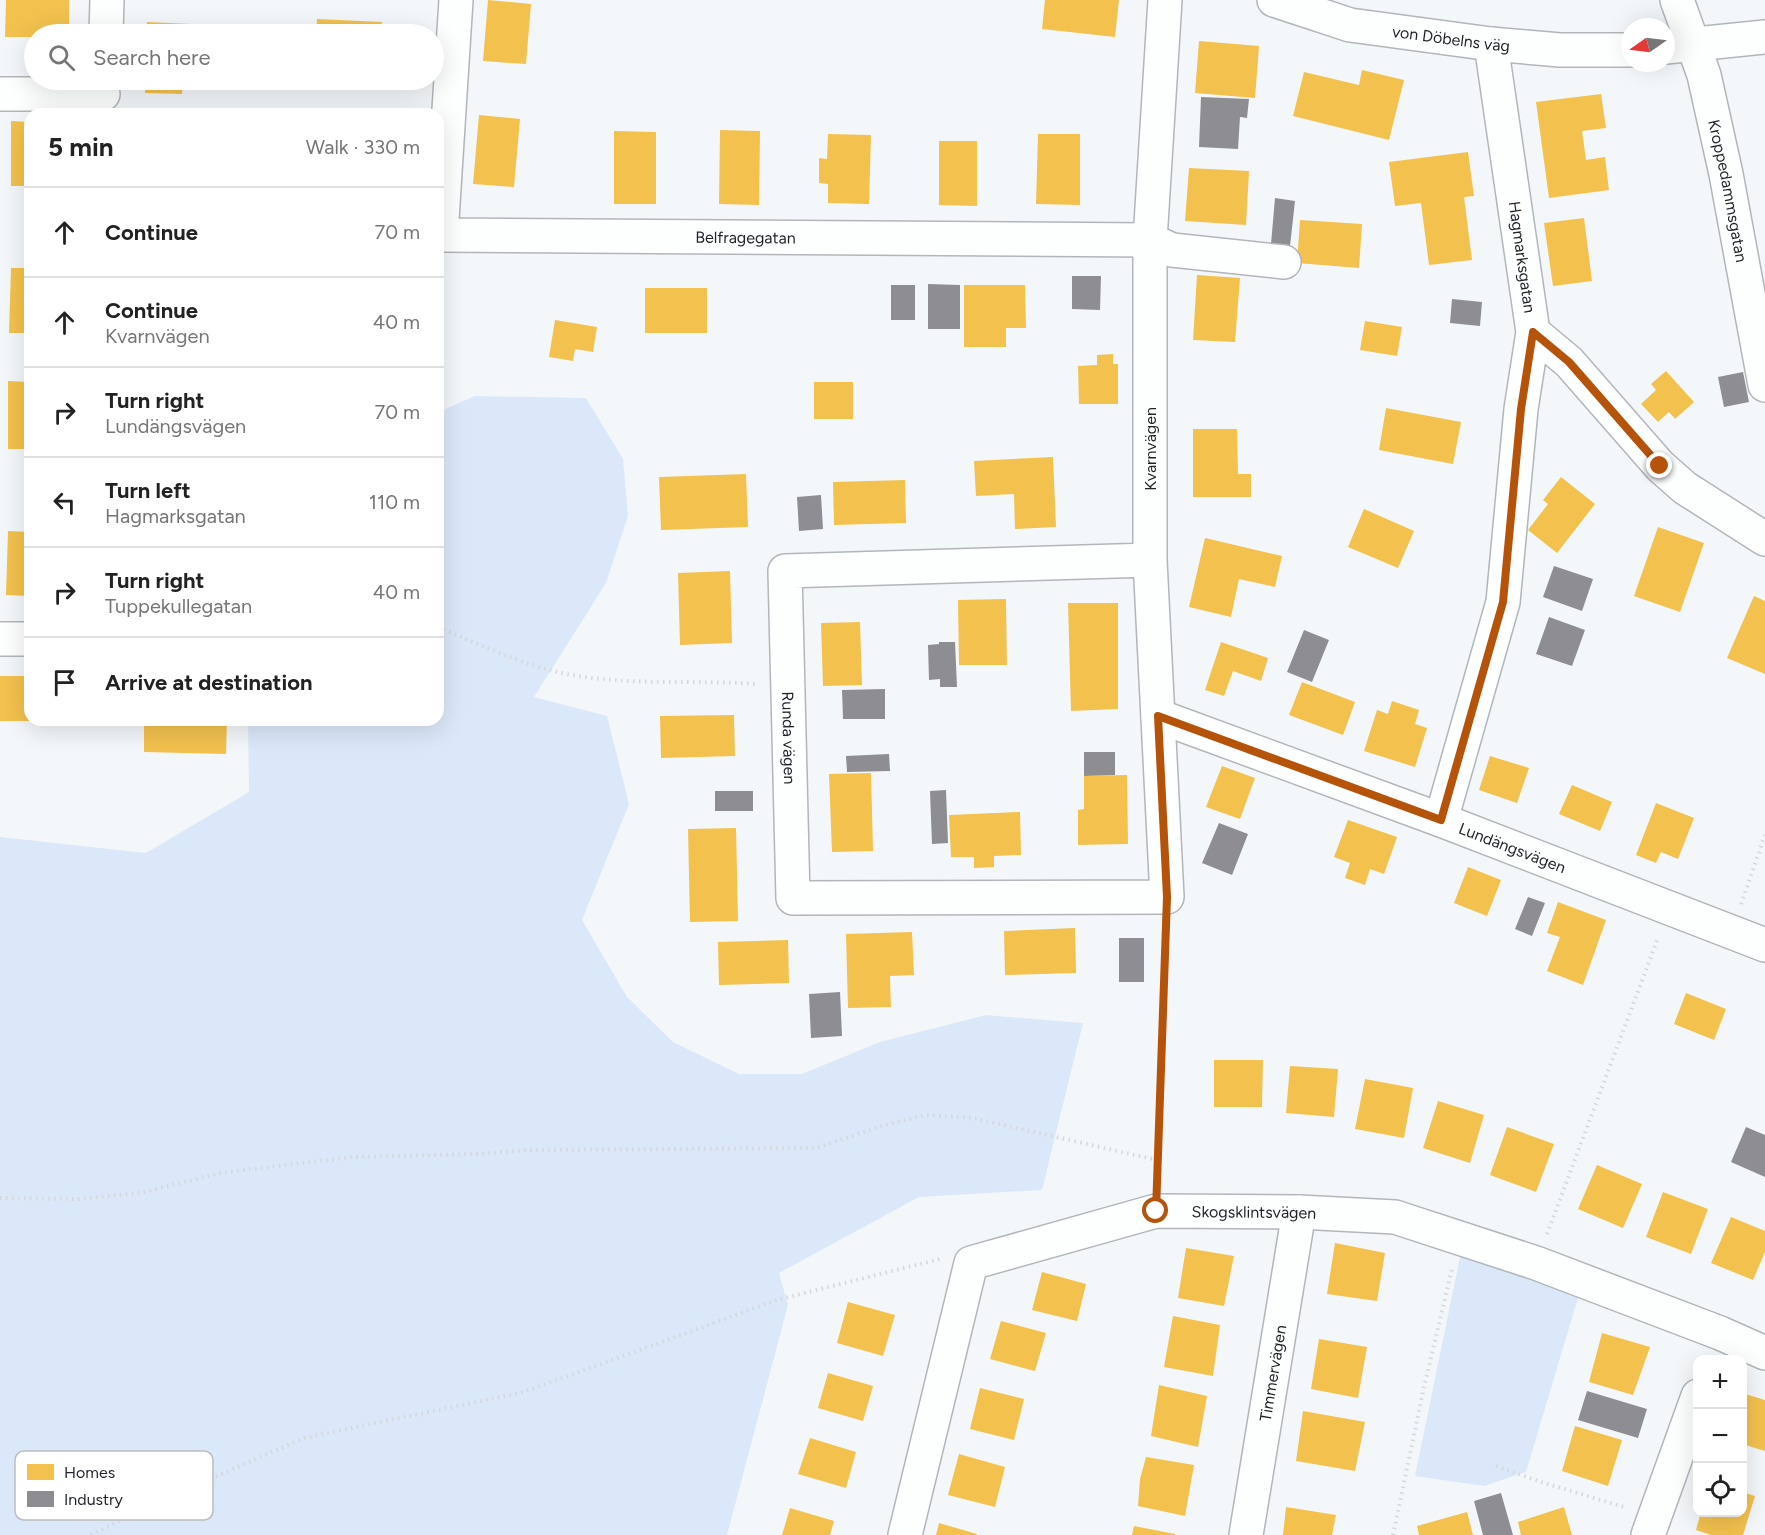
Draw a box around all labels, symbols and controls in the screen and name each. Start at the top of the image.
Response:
north arrow [1621,18,1675,72]
street label: von Döbelns väg [1391,21,1511,55]
search box [24,24,444,90]
icon: search [45,41,78,74]
text: Search here [93,44,211,71]
street label: Kroppedammsgatan [1705,118,1752,264]
text: 5 min [48,131,114,163]
text: Walk · 330 m [306,135,420,159]
street label: Hagmarksgatan [1505,200,1539,314]
icon: ahead [48,216,81,249]
text: Continue [105,219,198,246]
text: 70 m [374,220,420,244]
street label: Belfragegatan [695,227,796,247]
text: Continue [105,297,198,324]
icon: ahead [48,306,81,339]
text: 40 m [373,310,420,334]
text: Kvarnvägen [105,324,210,348]
text: Turn right [105,387,204,414]
icon: right [48,396,81,429]
text: 70 m [374,400,420,424]
street label: Kvarnvägen [1141,407,1160,491]
text: Lundängsvägen [105,414,246,438]
route end [1646,452,1672,478]
text: Turn left [105,477,191,504]
icon: left [48,486,81,519]
text: 110 m [369,490,420,514]
text: Hagmarksgatan [105,504,246,528]
text: Turn right [105,567,204,594]
icon: right [48,576,81,609]
text: 40 m [373,580,420,604]
text: Tuppekullegatan [105,594,252,618]
icon: arrive [48,666,81,699]
text: Arrive at destination [105,669,313,696]
street label: Runda vägen [778,691,800,785]
street label: Lundängsvägen [1456,818,1569,877]
route start [1142,1197,1168,1223]
street label: Skogsklintsvägen [1192,1202,1317,1222]
street label: Timmervägen [1255,1323,1290,1423]
map controls [1693,1355,1747,1517]
button: + [1693,1355,1747,1409]
button: − [1693,1409,1747,1463]
legend [15,1451,213,1520]
text: Homes [64,1463,115,1482]
button: locate [1693,1463,1747,1517]
text: Industry [64,1490,123,1509]

